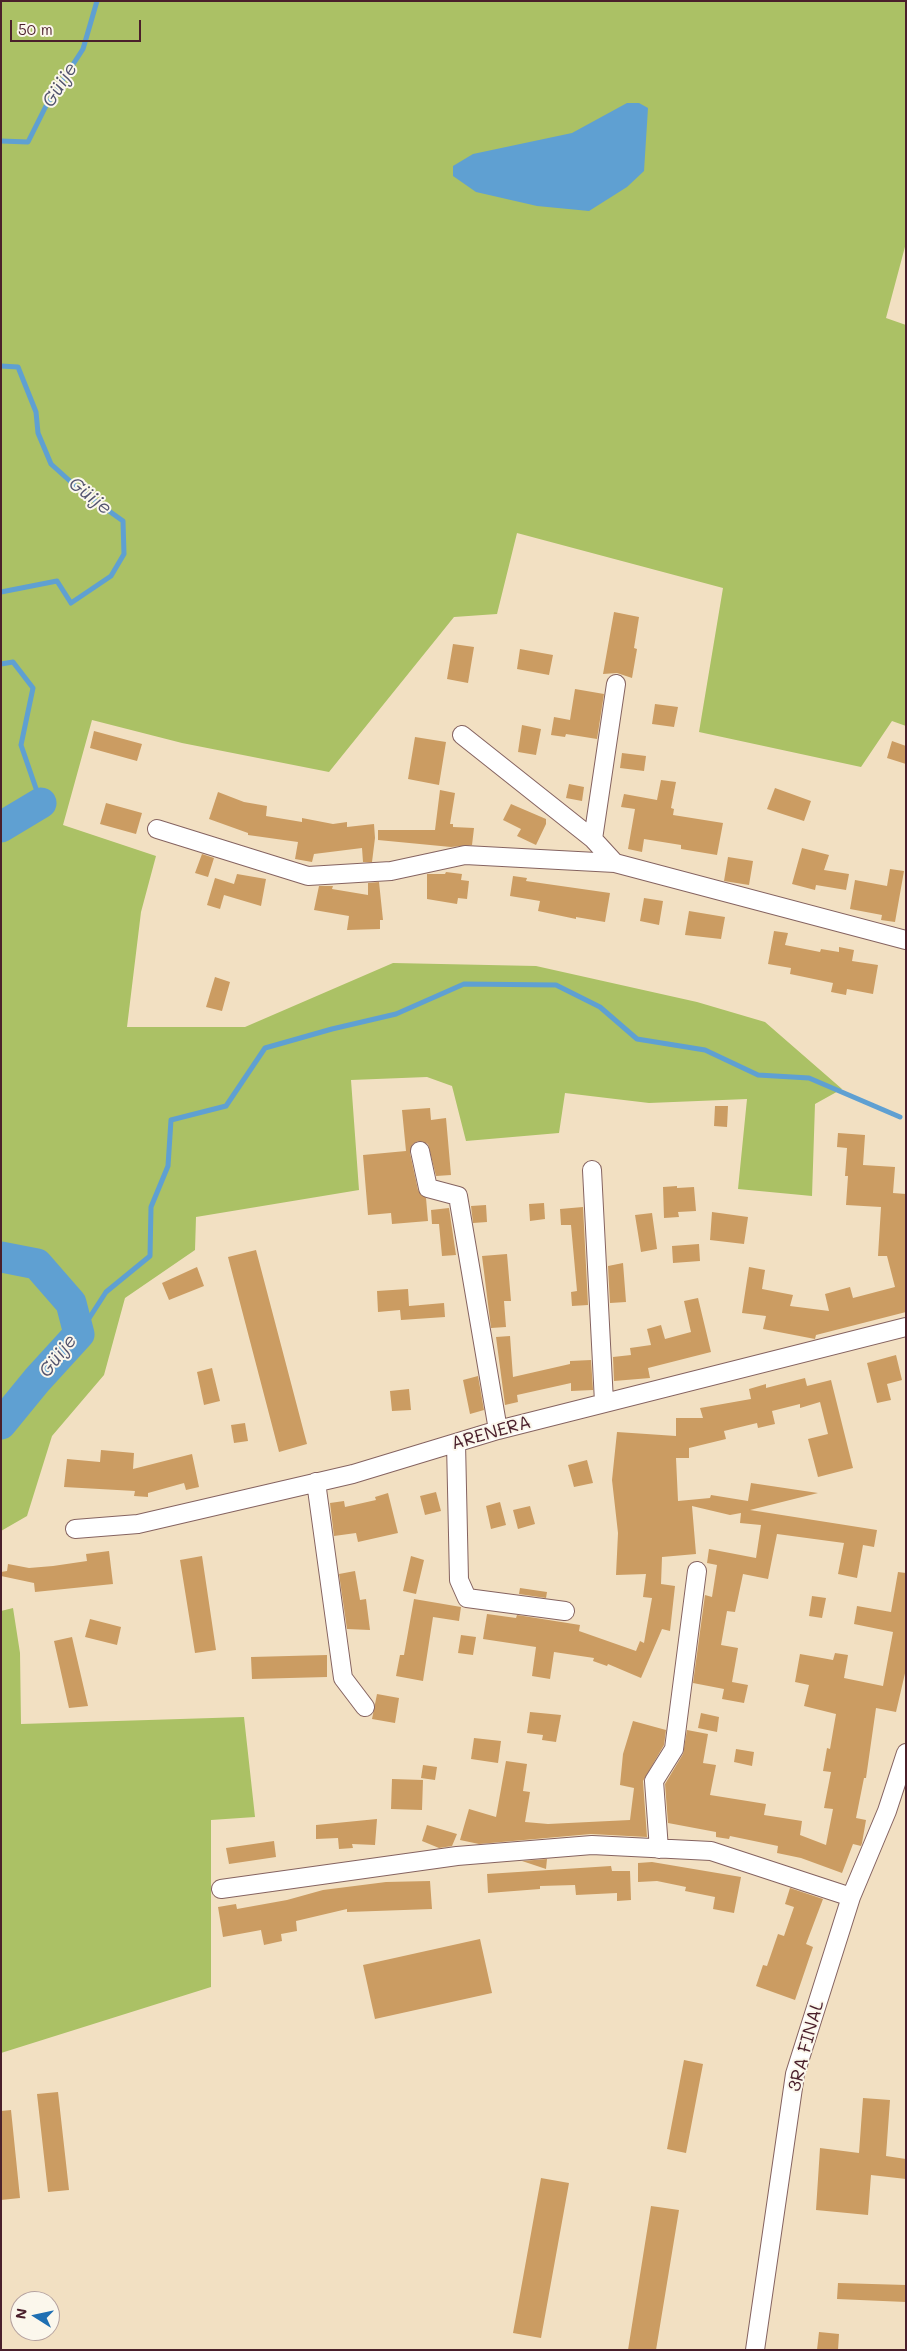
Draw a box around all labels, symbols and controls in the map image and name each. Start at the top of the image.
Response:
scale bar [12,10,144,42]
text: 50 m [18,19,53,39]
water label: Güije [38,58,82,112]
water label: Güije [64,472,116,520]
water label: Güije [34,1330,82,1382]
street label: ARENERA [449,1411,533,1455]
street label: 3RA FINAL [783,1998,829,2094]
north arrow [10,2291,60,2341]
text: N [10,2307,31,2320]

